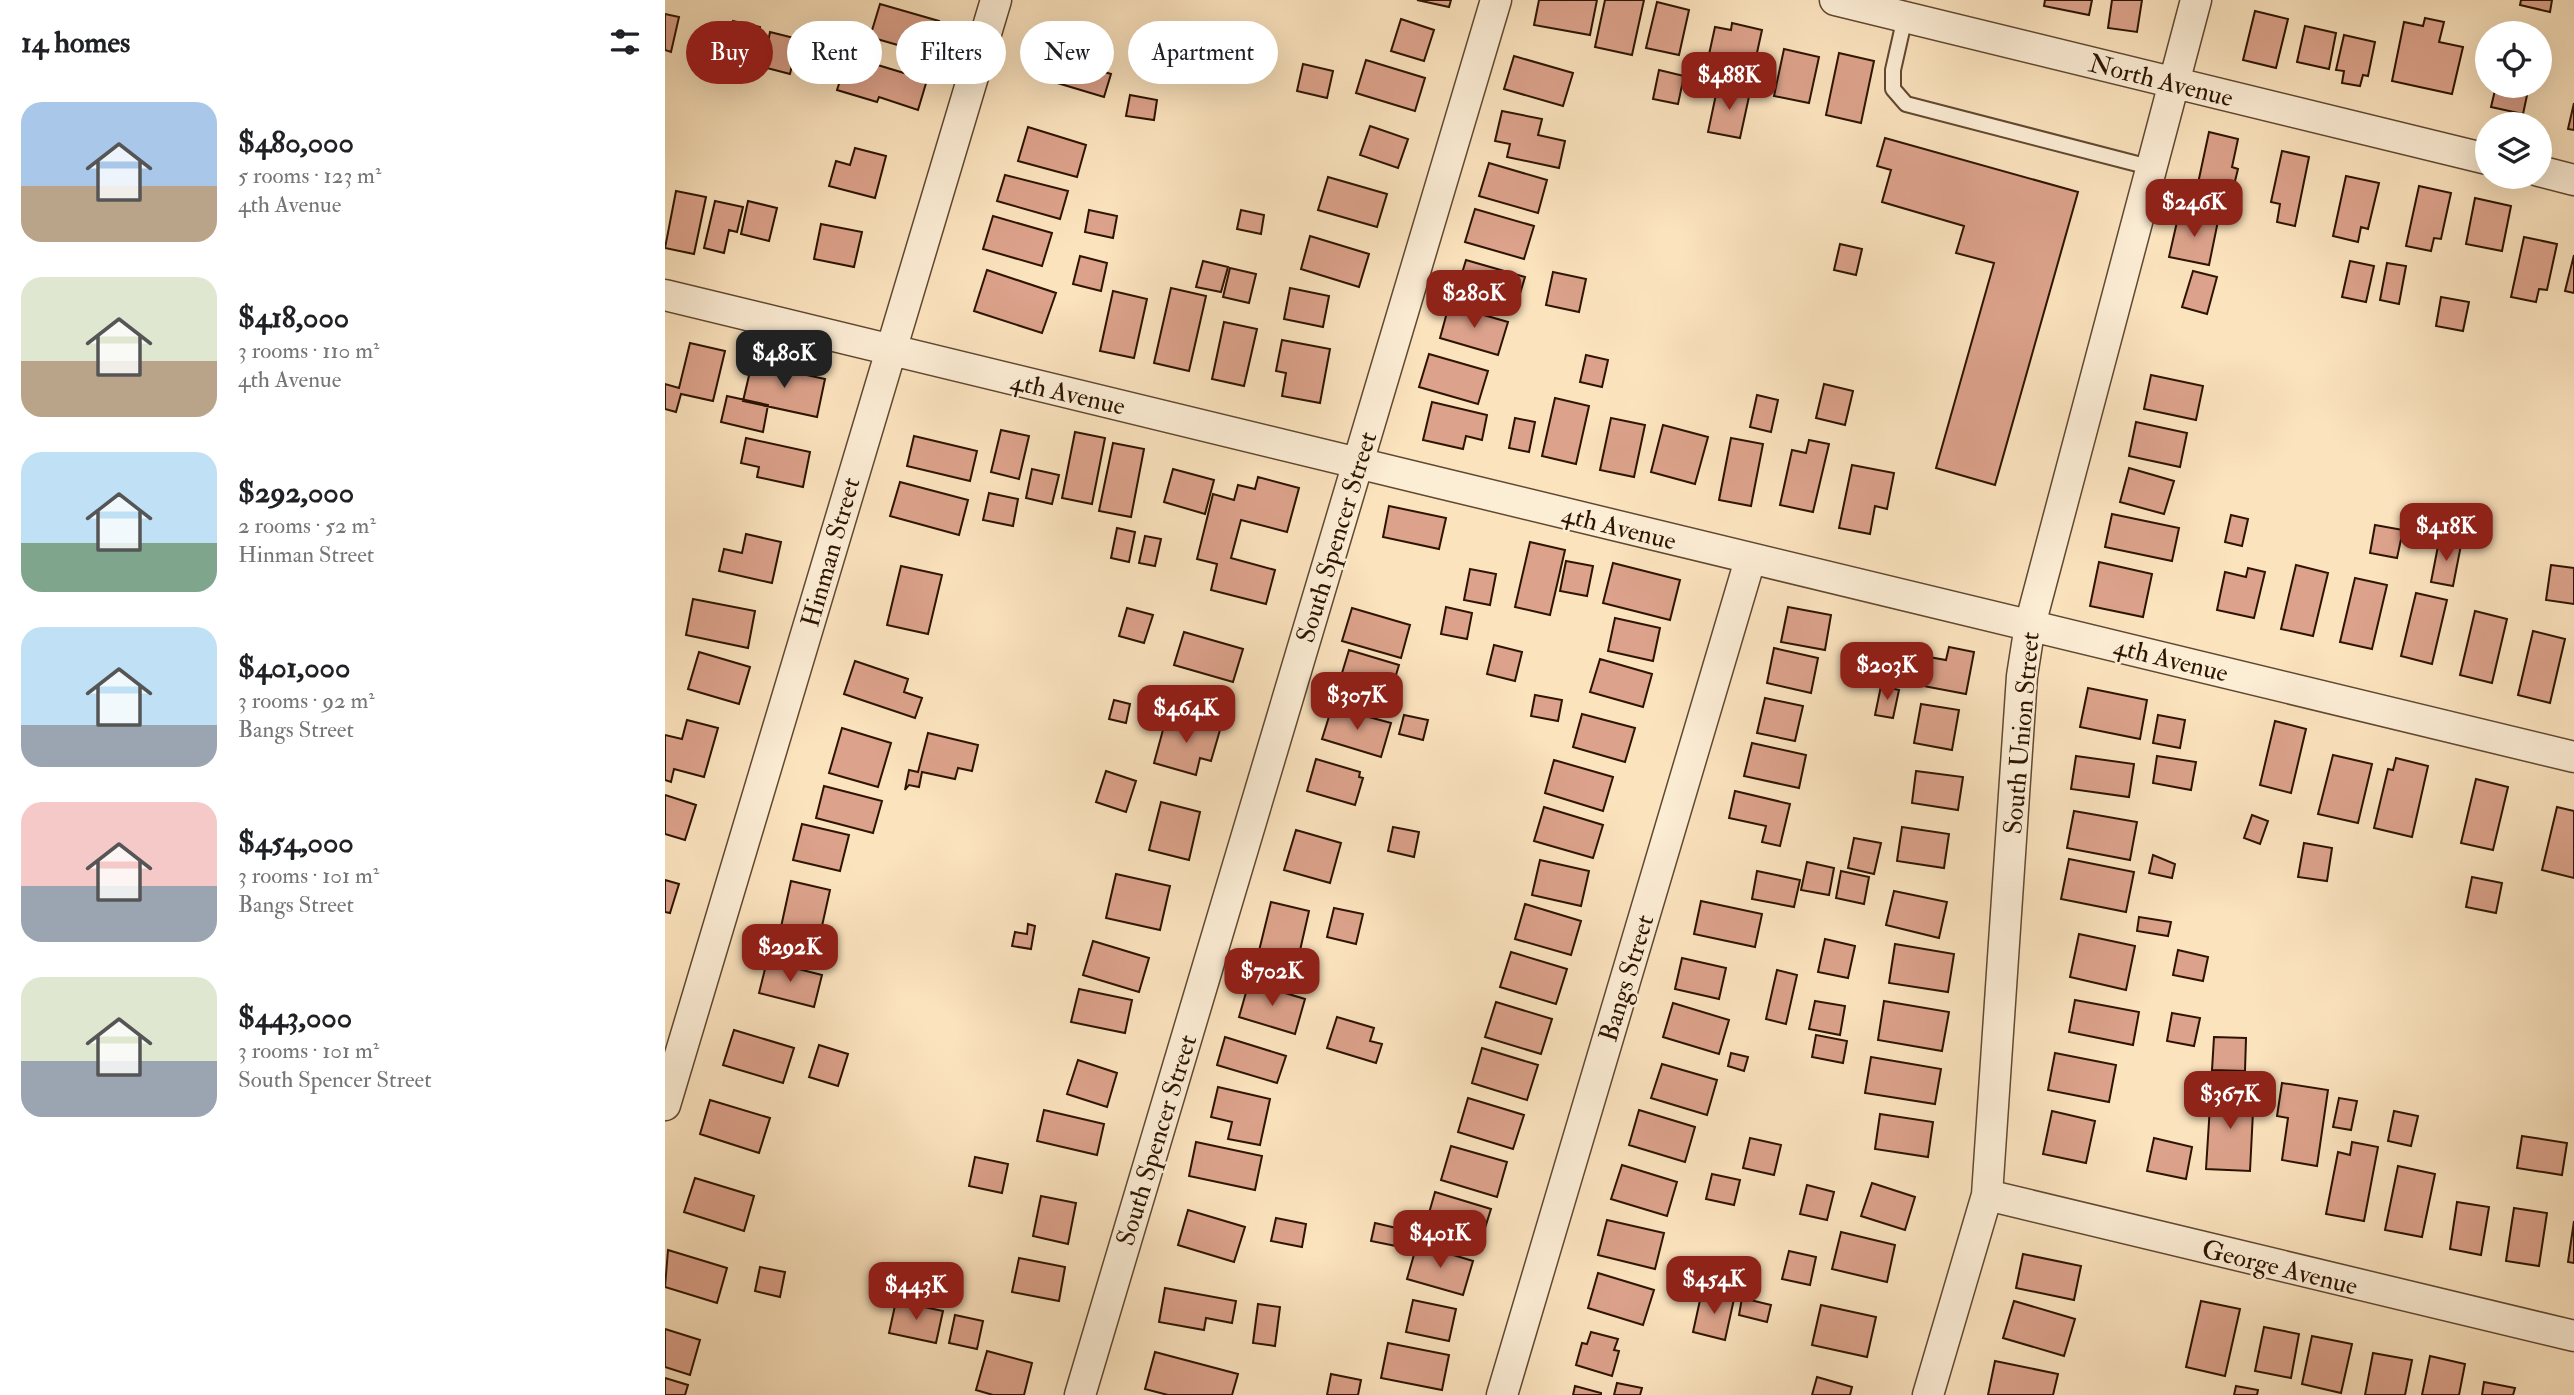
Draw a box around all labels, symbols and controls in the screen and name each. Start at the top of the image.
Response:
chip: Buy [686,21,773,84]
chip: Rent [787,21,882,84]
chip: Filters [896,21,1006,84]
chip: New [1020,21,1114,84]
chip: Apartment [1128,21,1278,84]
map controls [2475,21,2552,189]
button: locate [2475,21,2552,98]
icon: filters [606,23,644,61]
text: 14 homes [21,24,130,61]
street label: North Avenue [2085,48,2236,114]
pin: $488K [1680,52,1778,112]
text: $488K [1697,60,1761,89]
button: layers [2475,112,2552,189]
text: $480,000 [238,124,354,161]
icon: home [77,130,161,214]
text: 5 rooms · 123 m² [238,161,381,190]
pin: $246K [2145,180,2243,239]
text: $246K [2162,187,2226,216]
text: 4th Avenue [238,190,341,219]
pin: $280K [1425,270,1523,330]
text: $280K [1442,278,1506,307]
text: $418,000 [238,299,349,336]
icon: home [77,305,161,389]
pin: $480K [735,330,833,390]
text: 3 rooms · 110 m² [238,336,379,365]
text: $480K [752,338,816,367]
text: 4th Avenue [238,365,341,394]
street label: 4th Avenue [1007,365,1128,423]
street label: South Spencer Street [1290,428,1385,647]
text: $292,000 [238,474,354,511]
street label: Hinman Street [794,474,868,631]
icon: home [77,480,161,564]
street label: 4th Avenue [1558,498,1679,558]
pin: $418K [2397,504,2495,563]
text: 2 rooms · 52 m² [238,511,376,540]
text: $418K [2416,511,2476,540]
text: Hinman Street [238,540,374,569]
street label: South Union Street [1997,630,2047,836]
street label: 4th Avenue [2110,630,2231,690]
pin: $203K [1838,642,1936,702]
text: $401,000 [238,649,350,686]
text: $203K [1856,650,1918,679]
icon: home [77,655,161,739]
pin: $307K [1308,672,1406,732]
text: $307K [1327,680,1387,709]
text: 3 rooms · 92 m² [238,686,375,715]
pin: $464K [1137,686,1235,745]
text: $464K [1153,693,1219,722]
text: Bangs Street [238,715,354,744]
text: $454,000 [238,824,354,861]
icon: home [77,830,161,914]
text: 3 rooms · 101 m² [238,861,379,890]
text: Bangs Street [238,890,354,919]
street label: Bangs Street [1593,911,1661,1046]
pin: $292K [741,925,839,984]
text: $292K [758,932,822,961]
pin: $702K [1223,948,1321,1008]
text: $702K [1240,956,1304,985]
text: $443,000 [238,999,352,1036]
icon: home [77,1005,161,1089]
street label: South Spencer Street [1110,1031,1205,1250]
text: 3 rooms · 101 m² [238,1036,379,1065]
text: South Spencer Street [238,1065,432,1094]
pin: $367K [2181,1072,2279,1131]
text: $367K [2200,1079,2260,1108]
pin: $401K [1391,1210,1489,1270]
text: $401K [1409,1218,1471,1247]
street label: George Avenue [2199,1233,2361,1303]
pin: $454K [1665,1256,1763,1316]
pin: $443K [867,1262,965,1322]
text: $454K [1682,1264,1746,1293]
text: $443K [885,1270,947,1299]

